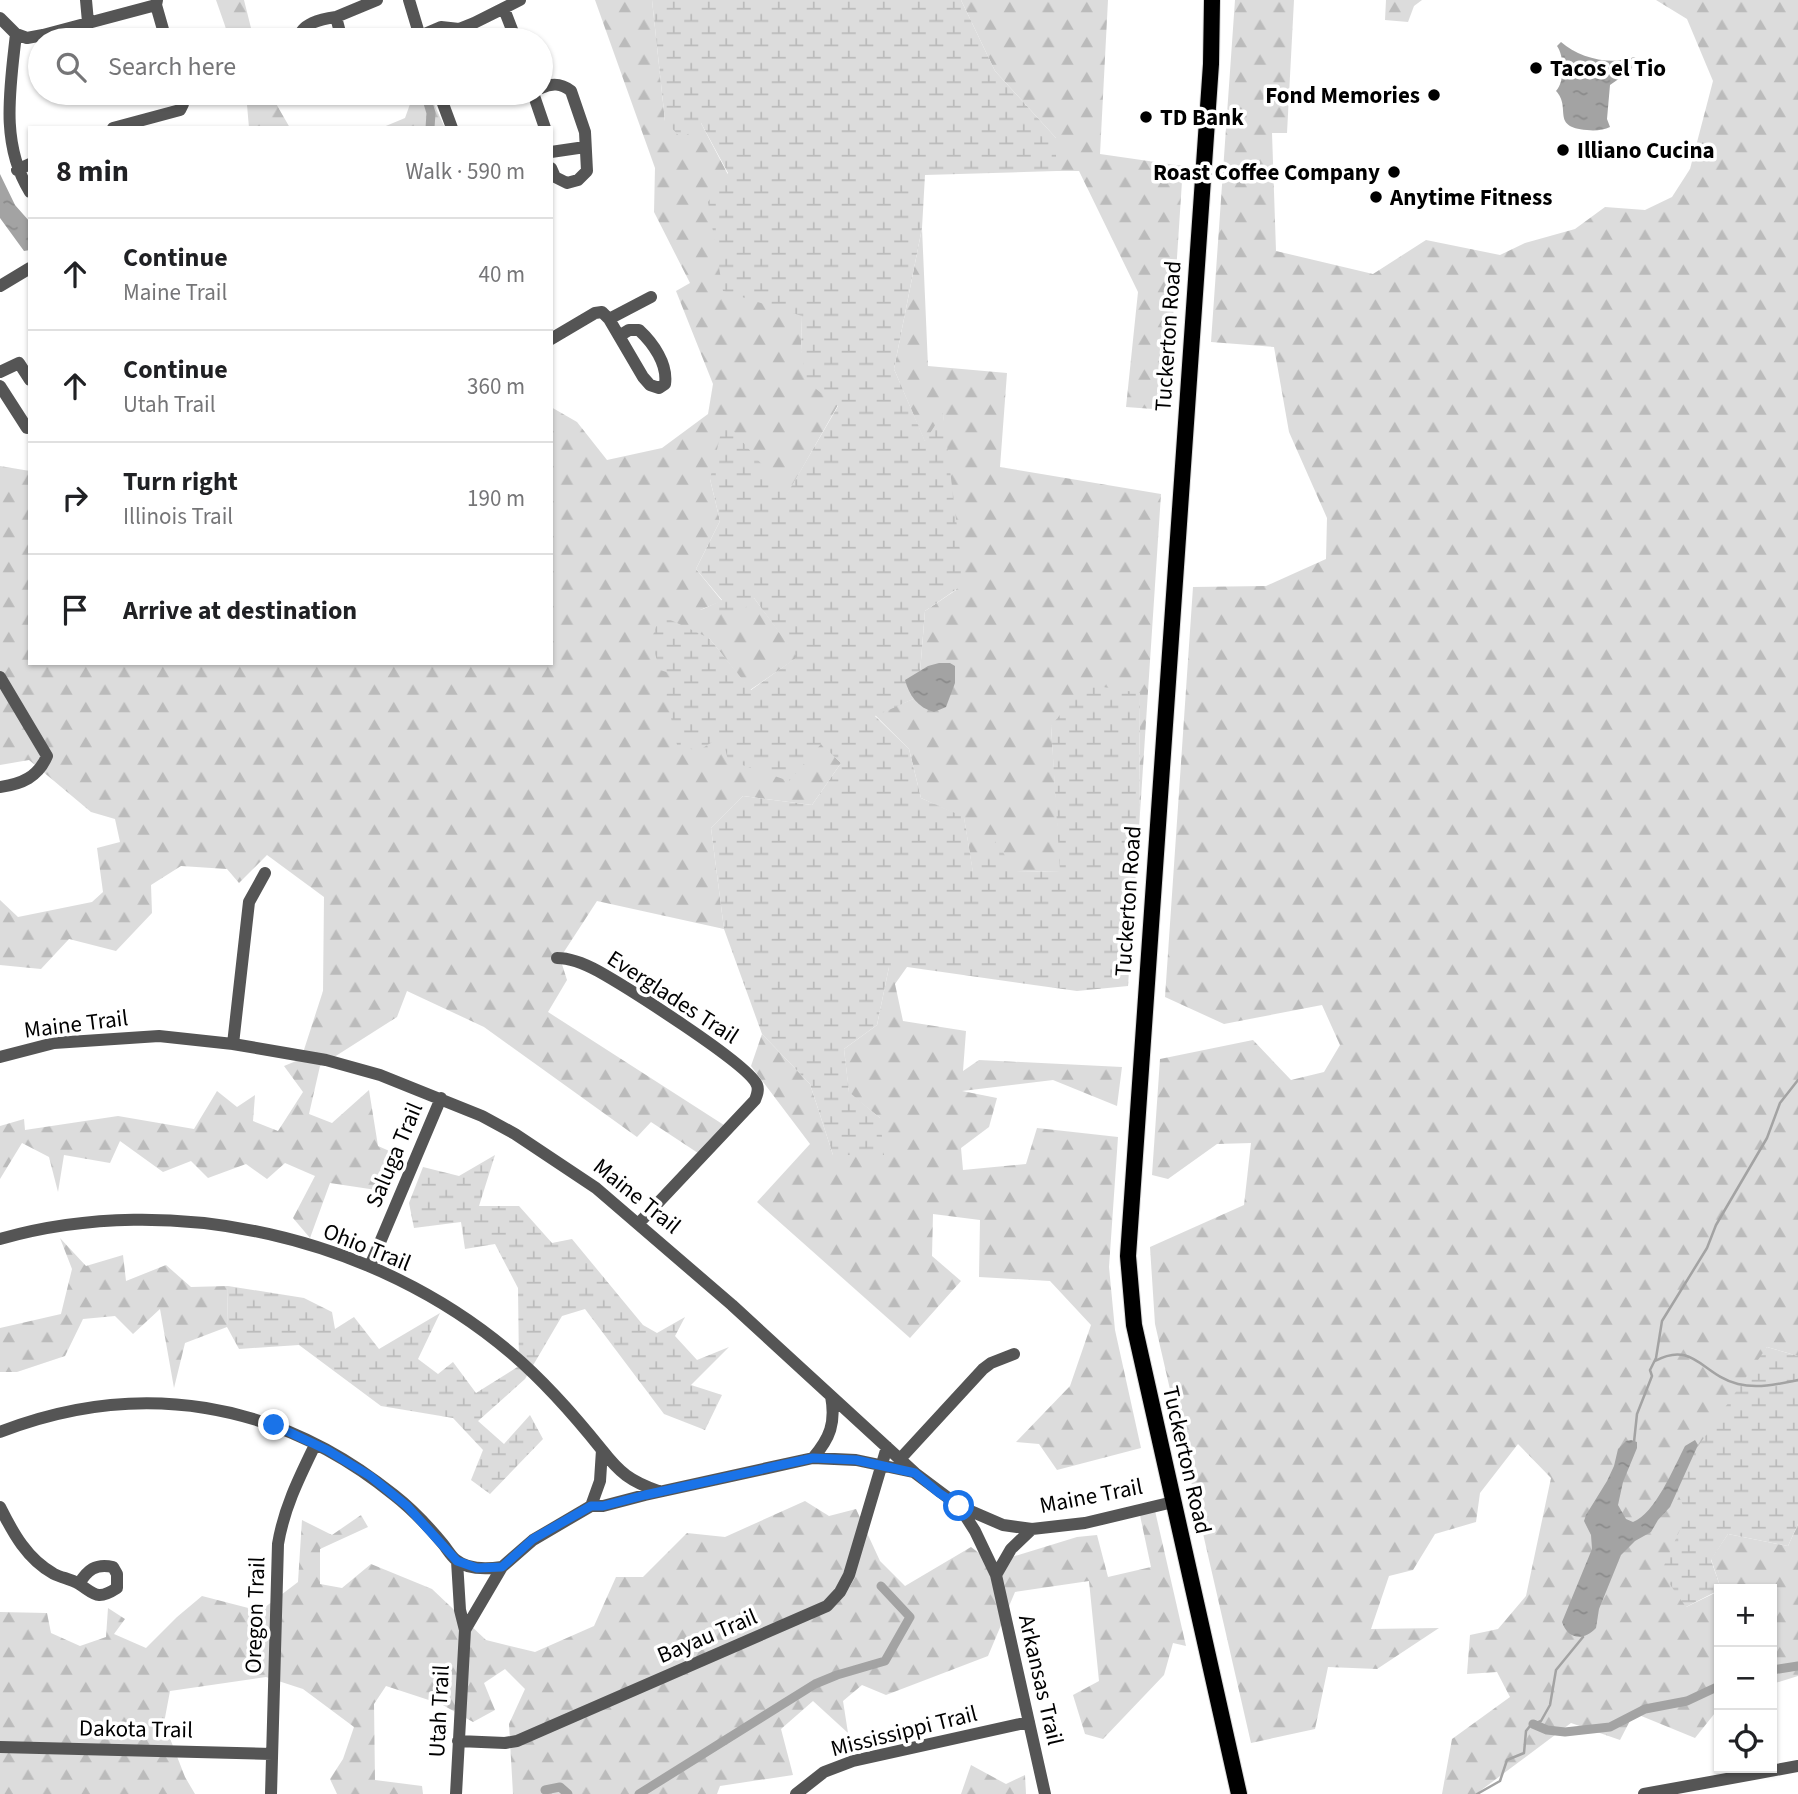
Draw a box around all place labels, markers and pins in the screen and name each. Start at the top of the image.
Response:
place label: Tacos el Tio [1550,52,1666,85]
marker: Tacos el Tio [1528,60,1544,76]
place label: Fond Memories [1265,79,1420,112]
marker: Fond Memories [1426,87,1442,103]
place label: TD Bank [1160,101,1244,134]
marker: TD Bank [1138,109,1154,125]
place label: Illiano Cucina [1577,134,1715,167]
marker: Illiano Cucina [1555,142,1571,158]
place label: Roast Coffee Company [1153,156,1380,189]
marker: Roast Coffee Company [1386,164,1402,180]
place label: Anytime Fitness [1389,181,1552,214]
marker: Anytime Fitness [1368,189,1384,205]

